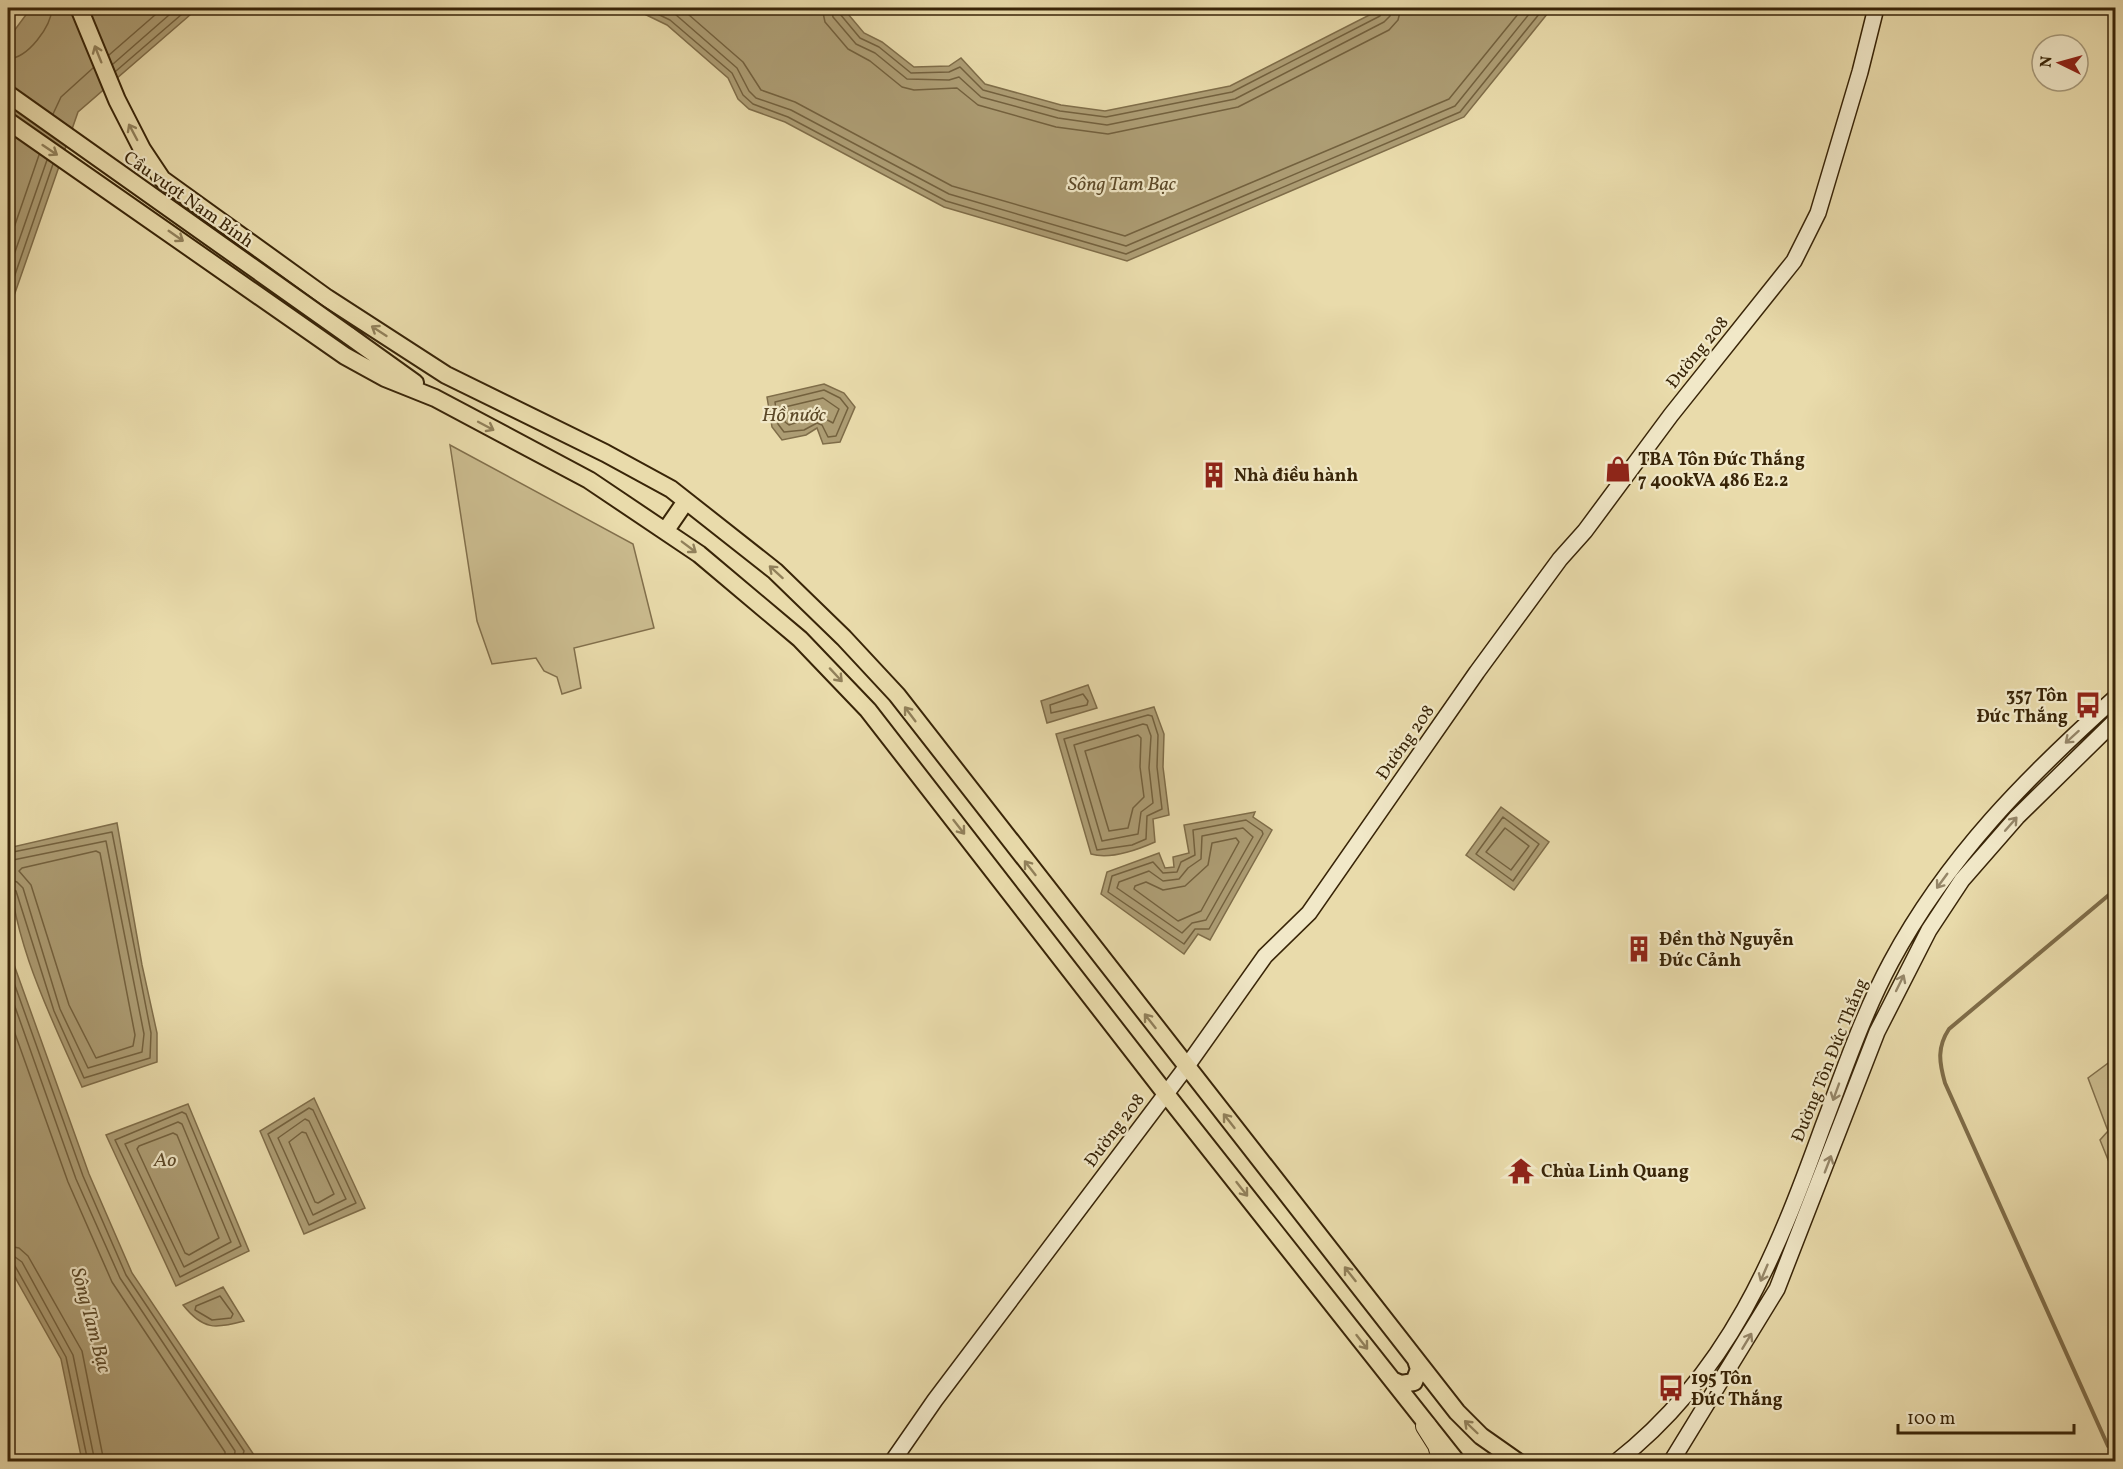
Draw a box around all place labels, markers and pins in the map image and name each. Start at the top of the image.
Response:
place label: TBA Tôn Đức Thắng 7 400kVA 486 E2.2 [1638,448,1805,494]
shop icon: TBA Tôn Đức Thắng 7 400kVA 486 E2.2 [1603,454,1633,484]
building icon: Nhà điều hành [1199,460,1229,490]
place label: Nhà điều hành [1234,464,1358,489]
place label: 357 Tôn Đức Thắng [1976,684,2068,730]
bus stop icon: 357 Tôn Đức Thắng [2073,690,2103,720]
place label: Đền thờ Nguyễn Đức Cảnh [1659,928,1794,974]
building icon: Đền thờ Nguyễn Đức Cảnh [1624,934,1654,964]
temple icon: Chùa Linh Quang [1506,1156,1536,1186]
place label: Chùa Linh Quang [1541,1160,1689,1185]
place label: 195 Tôn Đức Thắng [1691,1367,1783,1413]
bus stop icon: 195 Tôn Đức Thắng [1656,1373,1686,1403]

